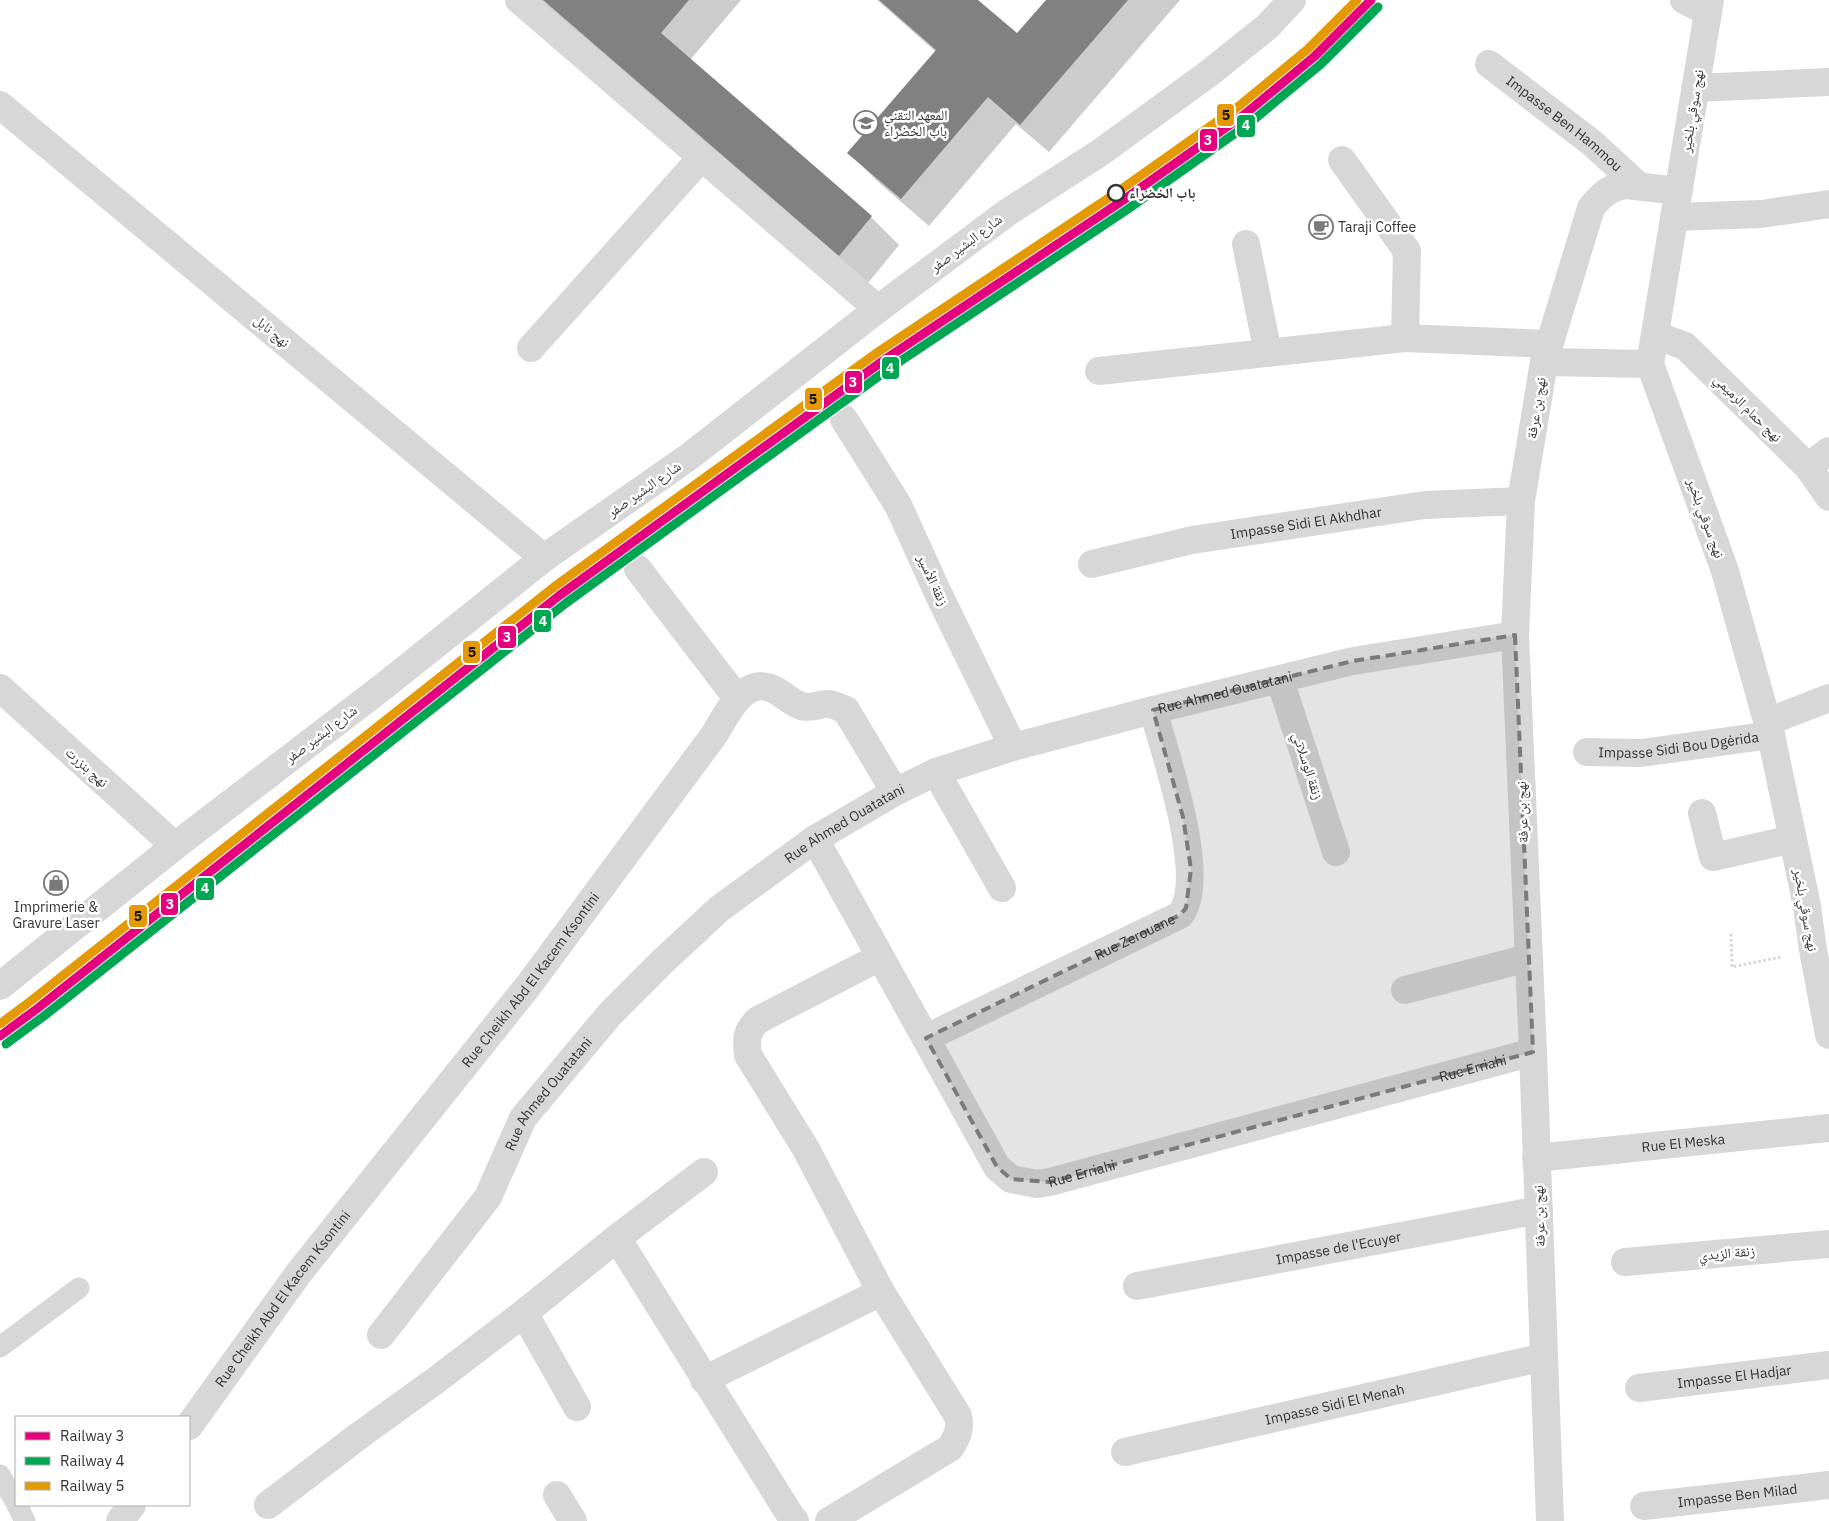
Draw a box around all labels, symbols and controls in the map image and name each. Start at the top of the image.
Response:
street label: نهج سوقي بلخير [1676,68,1710,155]
street label: Impasse Ben Hammou [1503,72,1626,175]
line badge: 5 [1216,103,1235,127]
place label: المعهد التقني باب الخضراء [884,106,948,140]
text: 5 [1222,106,1230,124]
school or university icon: المعهد التقني باب الخضراء [853,110,879,136]
line badge: 4 [1236,114,1256,138]
text: 4 [1242,116,1250,134]
line badge: 3 [1199,128,1218,152]
text: 3 [1204,131,1212,149]
marker: باب الخضراء [1107,184,1125,202]
place label: باب الخضراء [1129,184,1196,202]
street label: شارع البشير صفر [926,210,1006,277]
cafe icon: Taraji Coffee [1308,214,1334,240]
place label: Taraji Coffee [1338,218,1417,236]
street label: نهج نابل [250,311,294,352]
line badge: 4 [881,356,900,380]
text: 4 [886,359,894,377]
line badge: 3 [844,370,863,394]
street label: نهج حمام الرميمي [1708,370,1786,448]
text: 3 [849,373,857,391]
street label: نهج بن عرفة [1522,376,1551,440]
line badge: 5 [804,387,823,411]
text: 5 [809,390,817,408]
street label: شارع البشير صفر [603,457,685,522]
street label: نهج سوقي بلخير [1680,475,1729,561]
street label: Impasse Sidi El Akhdhar [1229,503,1383,543]
street label: زنقة الأسير [913,550,953,609]
line badge: 4 [533,609,552,633]
text: 4 [539,612,547,630]
line badge: 3 [497,625,517,649]
text: 3 [503,628,511,646]
line badge: 5 [462,640,481,664]
text: 5 [468,643,476,661]
street label: Rue Ahmed Ouatatani [1156,667,1294,718]
street label: شارع البشير صفر [281,701,361,768]
street label: Impasse Sidi Bou Dgėrida [1598,728,1760,762]
street label: زنقة الوسلاتي [1286,730,1327,803]
street label: نهج بنزرت [61,743,112,792]
street label: Rue Ahmed Ouatatani [781,780,907,867]
street label: نهج بن عرفة [1512,780,1533,843]
street label: نهج سوقي بلخير [1787,866,1822,953]
shop icon: Imprimerie & Gravure Laser [43,870,69,896]
line badge: 4 [195,877,215,901]
text: 4 [201,879,209,897]
street label: Rue Cheikh Abd El Kacem Ksontini [458,889,603,1071]
line badge: 3 [160,892,179,916]
text: 3 [166,895,174,913]
place label: Imprimerie & Gravure Laser [12,898,100,932]
line badge: 5 [128,904,148,928]
text: 5 [134,907,142,925]
street label: Rue Zerouane [1091,910,1178,964]
street label: Rue Ahmed Ouatatani [501,1033,596,1154]
street label: Rue Erriahi [1437,1051,1508,1086]
street label: Rue El Meska [1641,1130,1726,1156]
street label: Rue Erriahi [1046,1156,1117,1191]
street label: نهج بن عرفة [1529,1184,1550,1247]
street label: Rue Cheikh Abd El Kacem Ksontini [211,1207,354,1391]
street label: Impasse de l'Ecuyer [1274,1227,1403,1269]
street label: زنقة الزيدي [1698,1242,1756,1267]
street label: Impasse El Hadjar [1676,1361,1792,1392]
street label: Impasse Sidi El Menah [1263,1380,1406,1429]
legend [15,1416,190,1506]
text: Railway 3 [60,1426,125,1445]
text: Railway 4 [60,1451,125,1470]
text: Railway 5 [60,1476,125,1495]
street label: Impasse Ben Milad [1677,1480,1798,1511]

